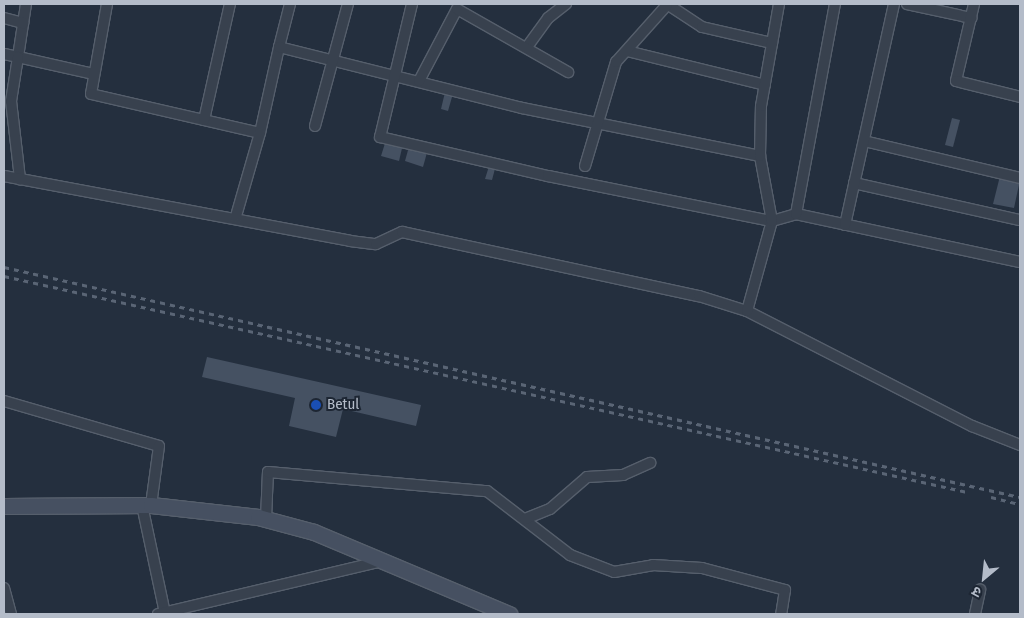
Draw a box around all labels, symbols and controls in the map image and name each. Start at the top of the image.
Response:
place label: Betul [327,396,359,414]
marker: Betul [309,398,323,412]
north arrow [959,553,1009,603]
text: उ [969,582,984,601]

